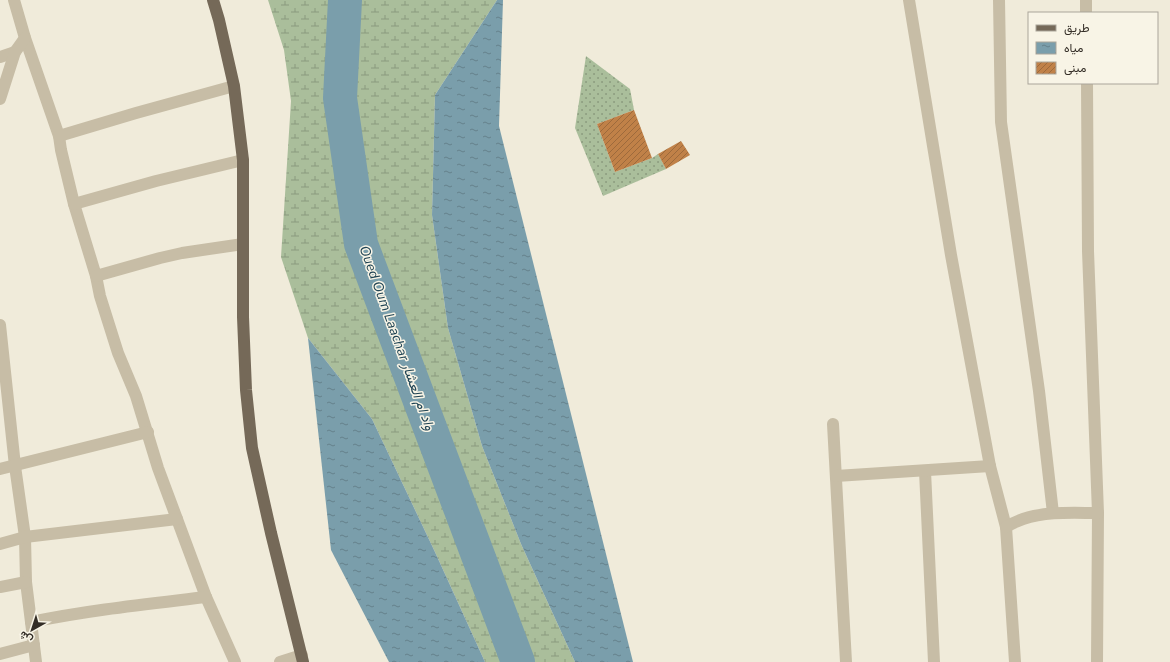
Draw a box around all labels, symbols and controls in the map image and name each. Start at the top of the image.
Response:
legend [1028,12,1158,84]
text: طريق [1064,20,1090,36]
text: مياه [1064,40,1083,56]
text: مبنى [1064,60,1086,76]
water label: Oued Oum Laachar واد ام العشار [355,243,440,434]
north arrow [12,610,52,650]
text: ش [16,627,36,647]

